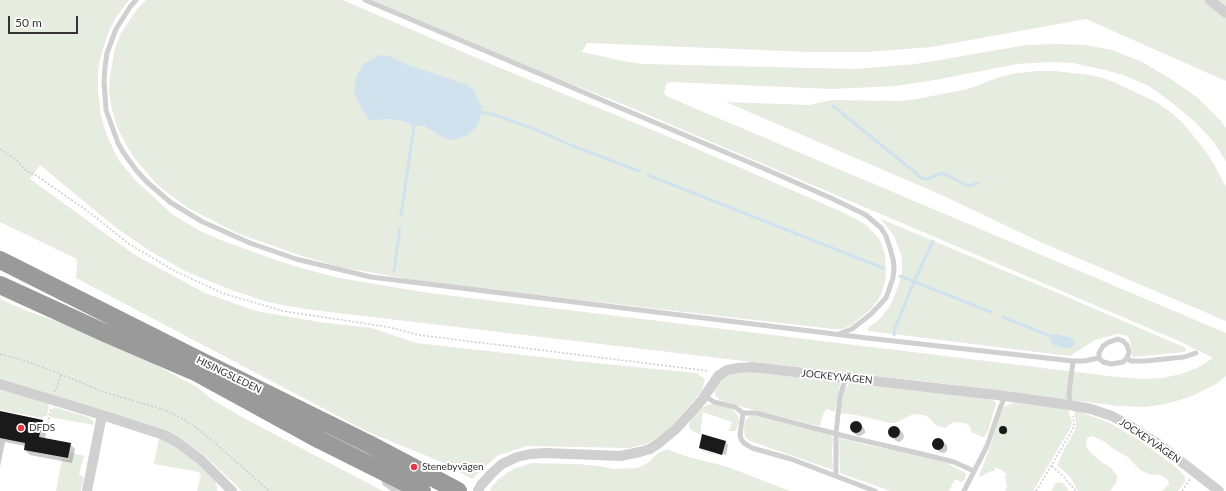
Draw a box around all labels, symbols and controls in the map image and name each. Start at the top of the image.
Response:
scale bar [10,8,80,34]
text: 50 m [15,15,42,30]
street label: HISINGSLEDEN [194,354,264,396]
street label: JOCKEYVÄGEN [801,367,873,387]
street label: JOCKEYVÄGEN [1117,416,1183,466]
place label: DFDS [29,422,55,434]
marker: DFDS [16,423,26,433]
place label: Stenebyvägen [422,461,484,473]
marker: Stenebyvägen [409,462,419,472]

